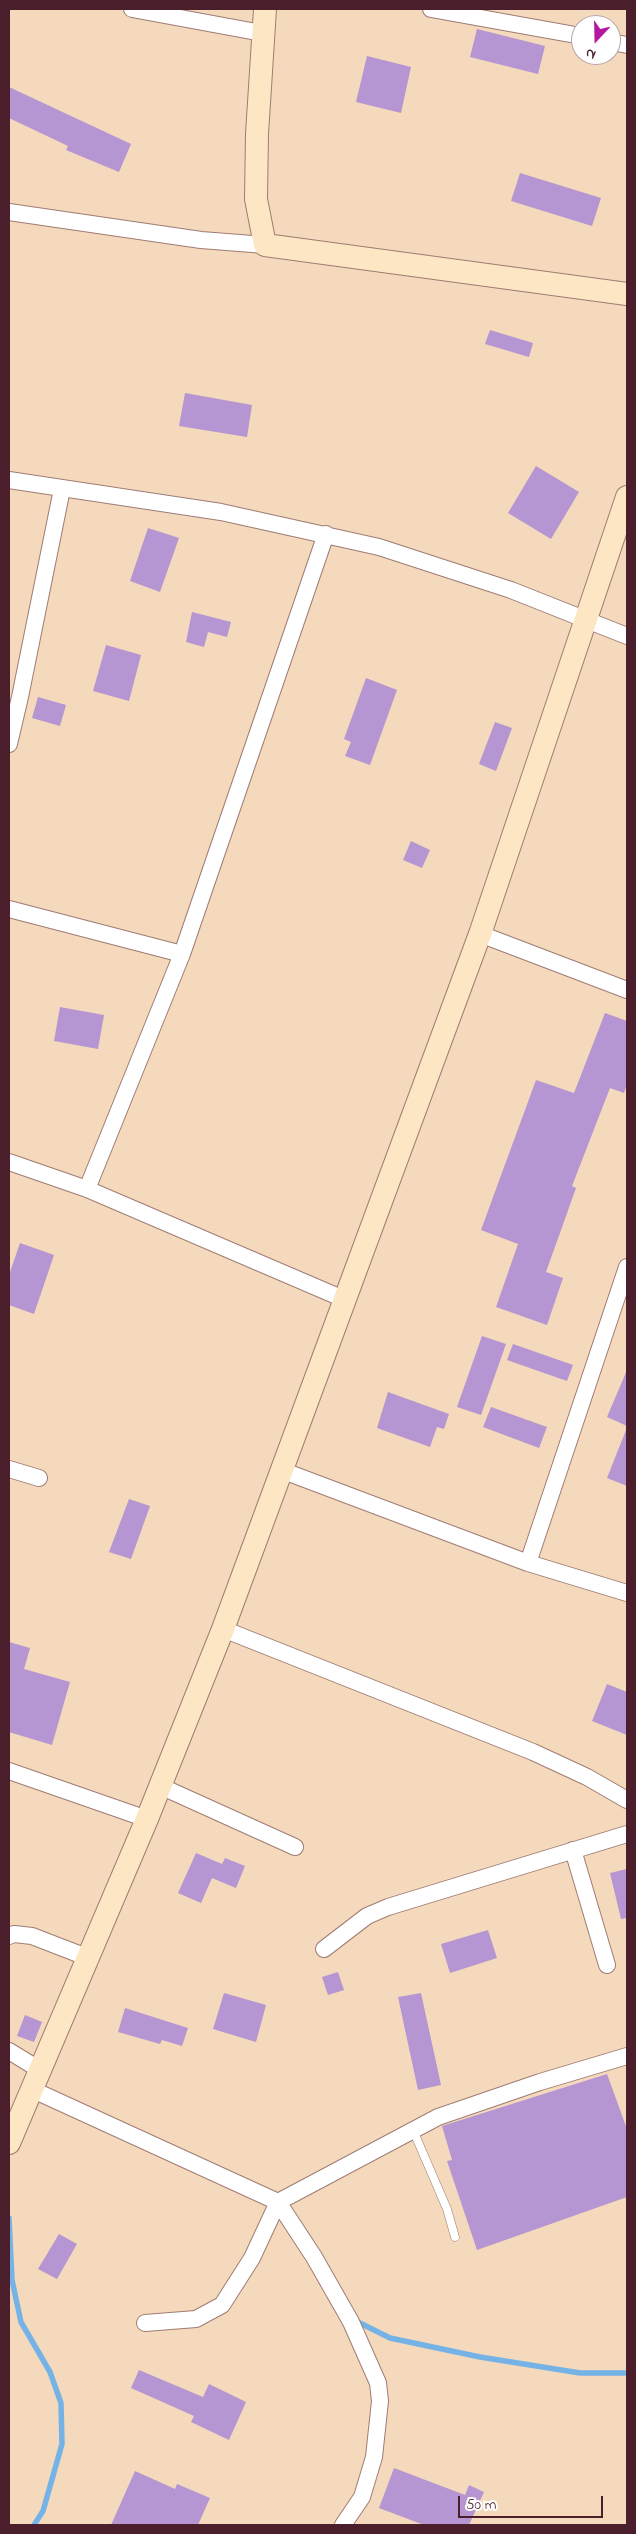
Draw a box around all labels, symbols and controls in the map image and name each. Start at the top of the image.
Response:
north arrow [571,15,621,65]
text: N [583,42,599,65]
scale bar [461,2486,606,2518]
text: 50 m [466,2494,496,2516]

